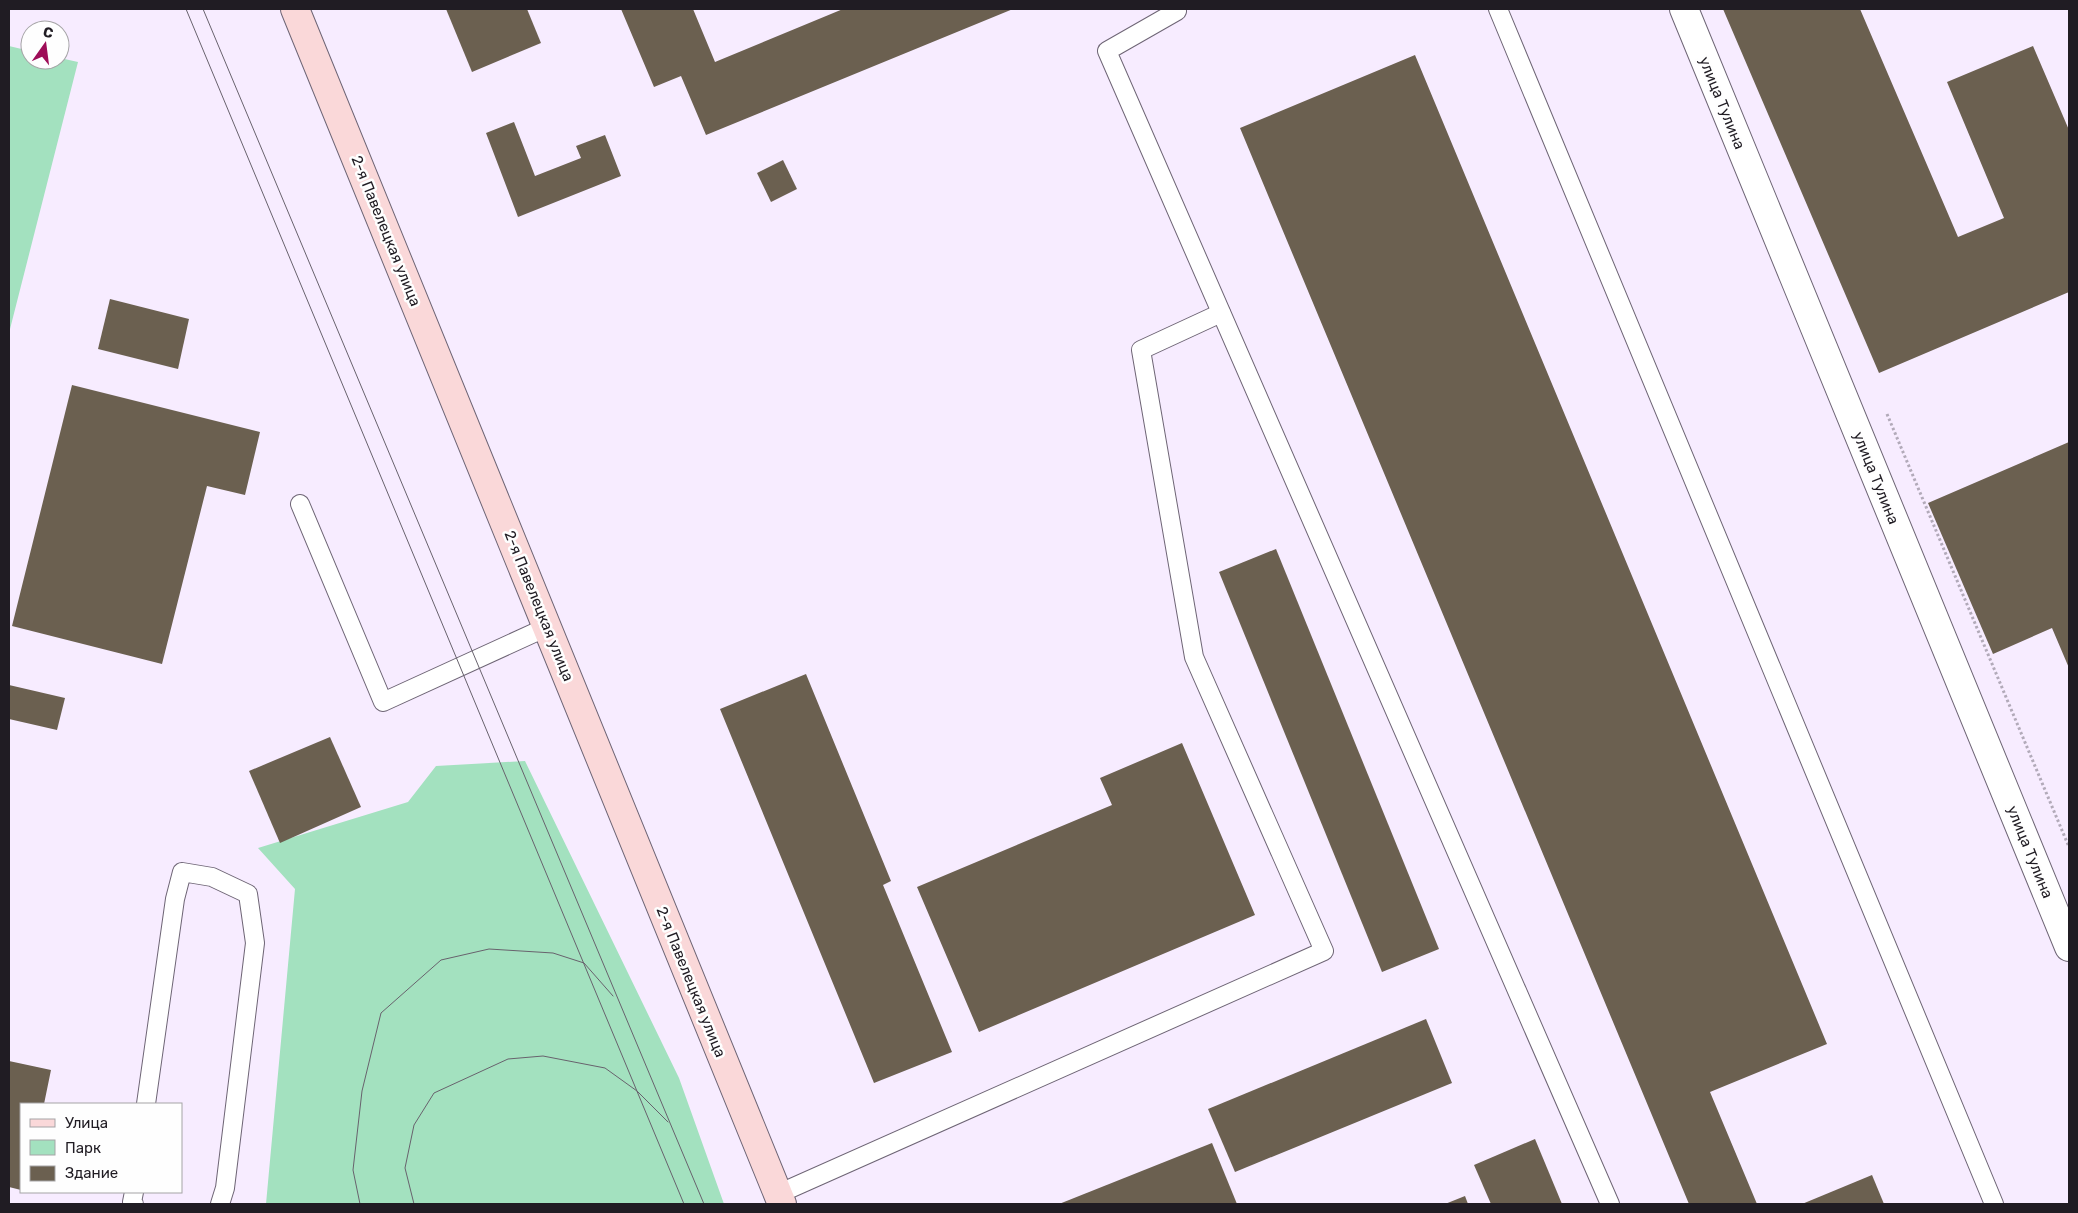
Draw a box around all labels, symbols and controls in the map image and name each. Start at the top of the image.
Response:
north arrow [20,20,70,70]
text: С [41,23,55,42]
street label: улица Тулина [1695,54,1749,152]
street label: 2-я Павелецкая улица [348,153,424,309]
street label: улица Тулина [1849,429,1903,527]
street label: 2-я Павелецкая улица [501,528,577,684]
street label: улица Тулина [2003,803,2057,901]
street label: 2-я Павелецкая улица [653,904,729,1060]
legend [20,1103,182,1193]
text: Улица [65,1114,108,1132]
text: Парк [65,1139,101,1157]
text: Здание [65,1164,118,1182]

